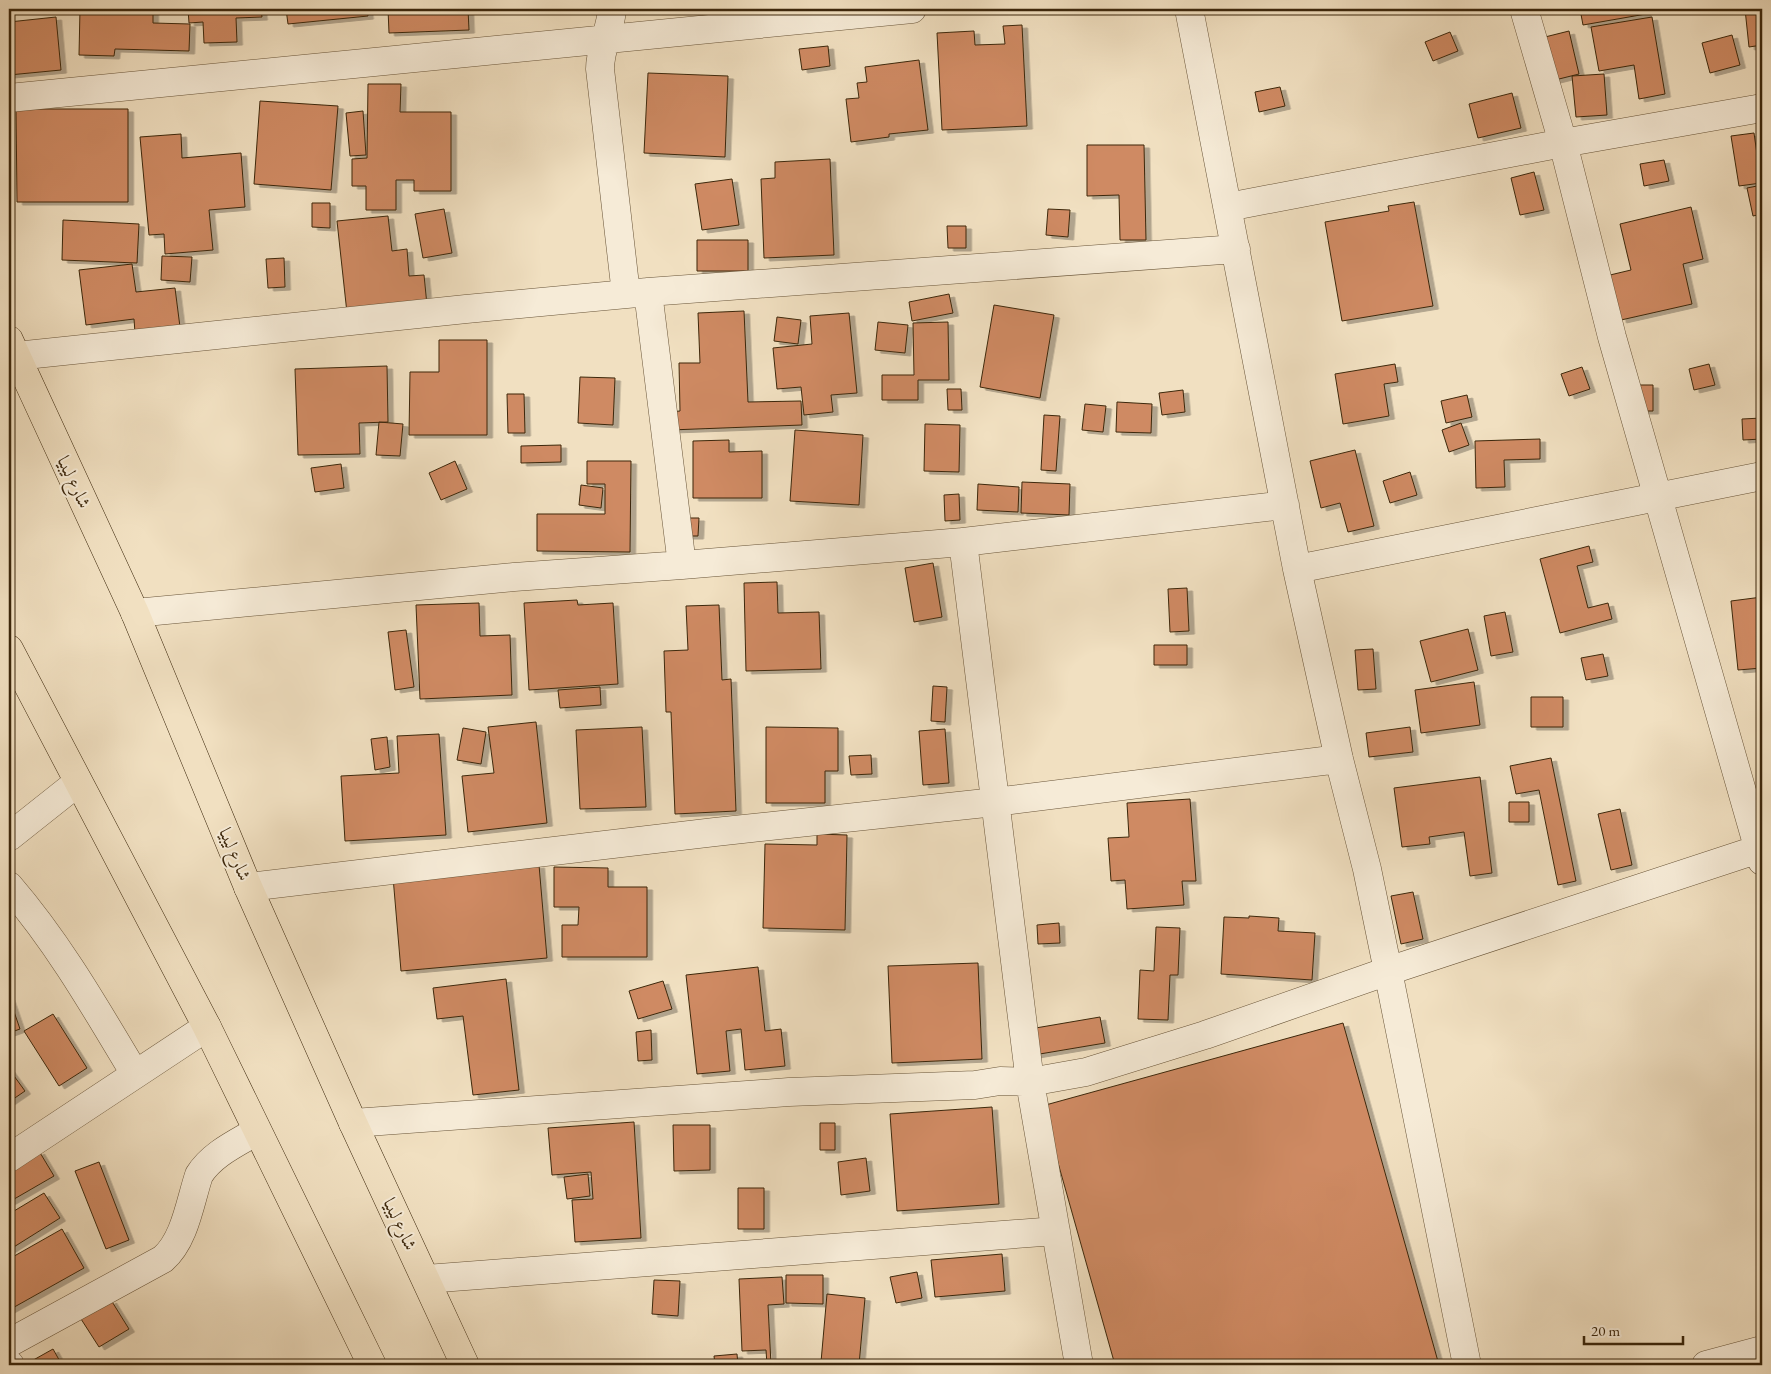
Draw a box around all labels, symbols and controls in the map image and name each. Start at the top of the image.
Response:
street label: شارع ليبيا [49,452,97,513]
street label: شارع ليبيا [210,824,257,885]
street label: شارع ليبيا [375,1194,423,1255]
scale bar [1584,1314,1682,1346]
text: 20 m [1591,1321,1620,1340]

